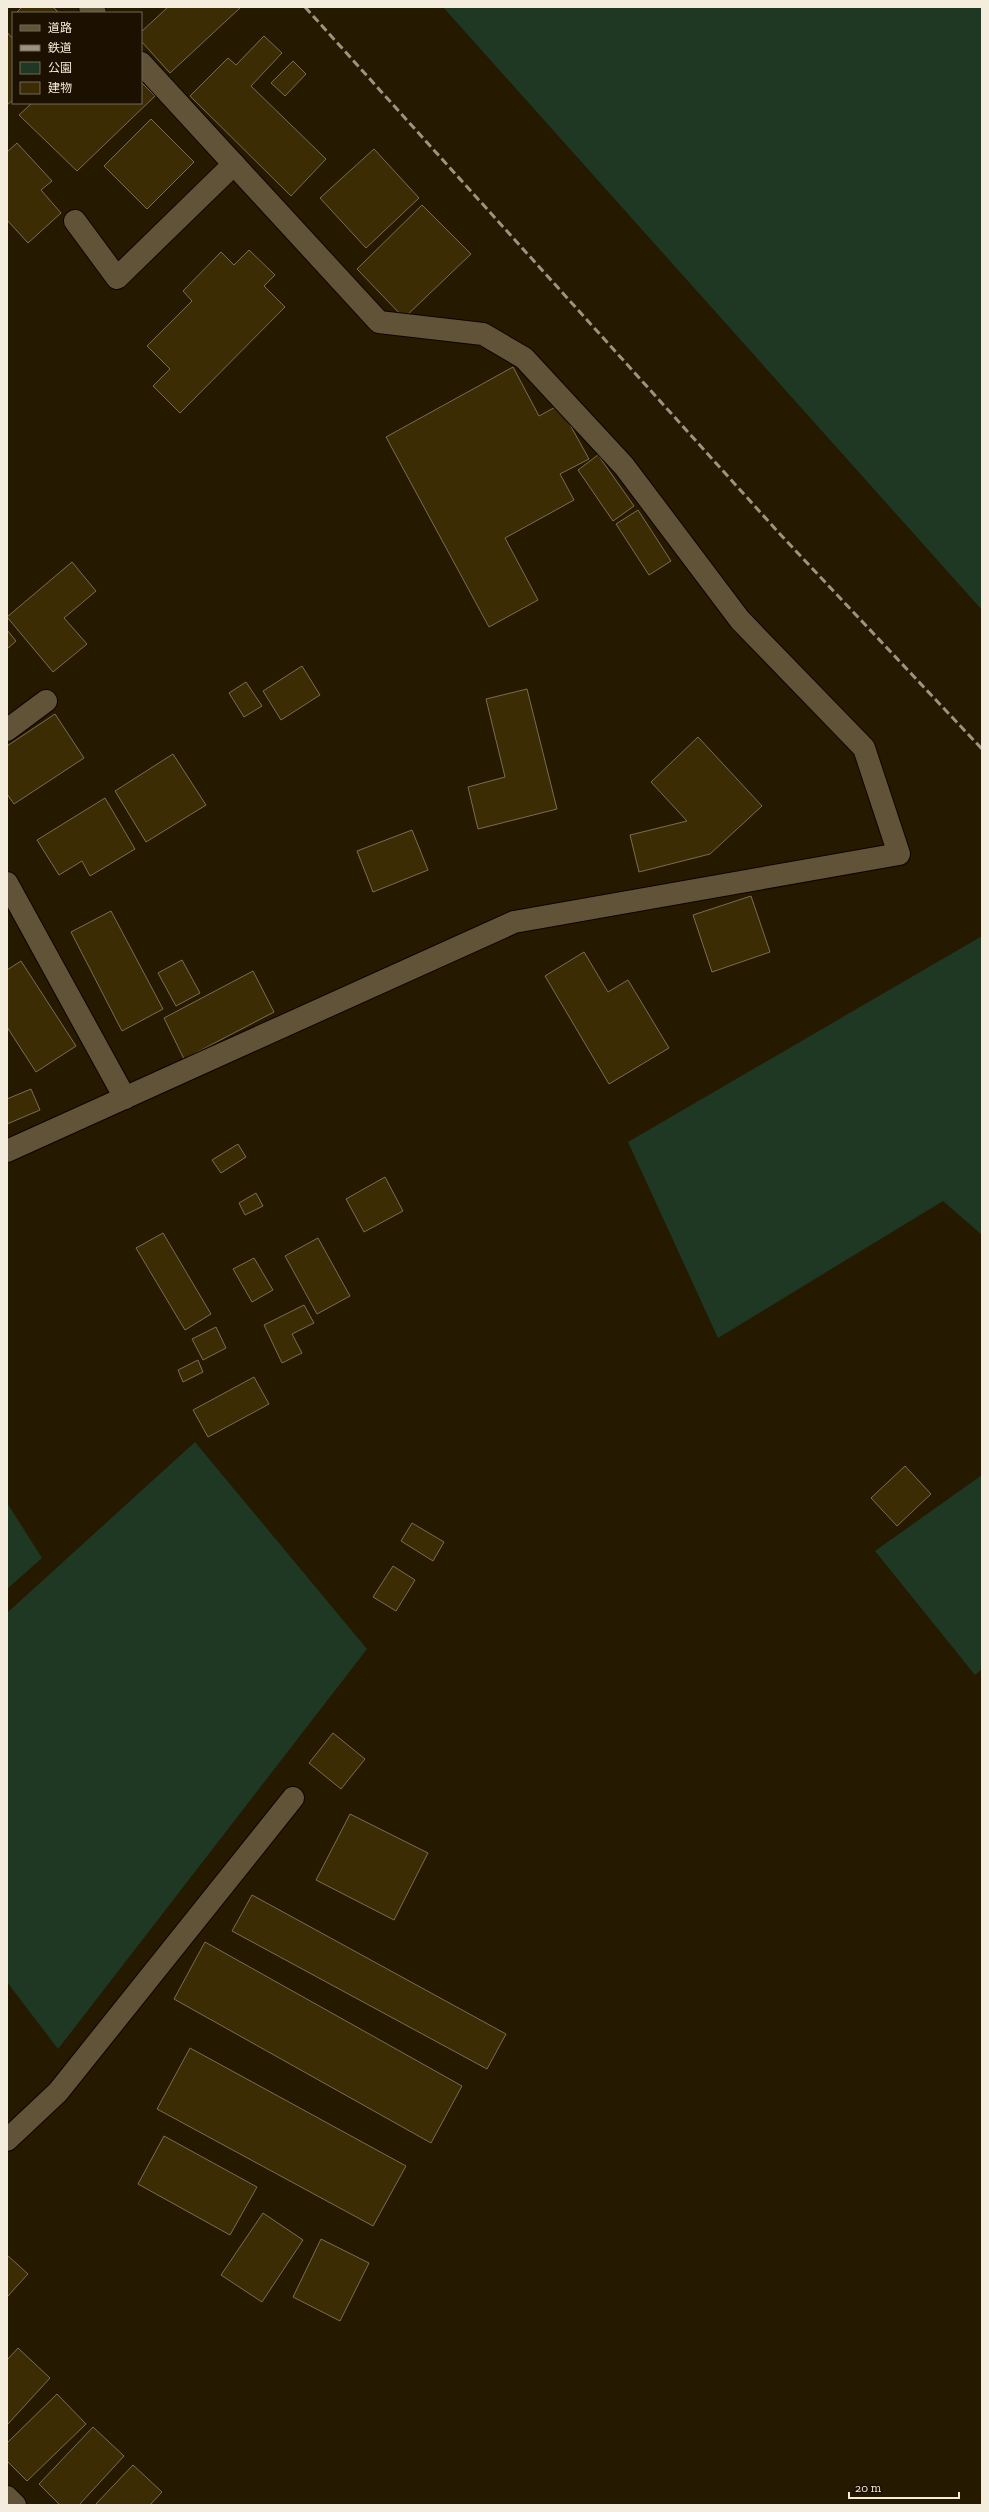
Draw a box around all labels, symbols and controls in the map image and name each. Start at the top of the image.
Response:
legend [12,12,142,104]
text: 道路 [48,21,72,35]
text: 鉄道 [48,41,72,55]
text: 公園 [48,61,72,75]
text: 建物 [48,81,72,95]
scale bar [849,2474,959,2500]
text: 20 m [855,2481,882,2495]

